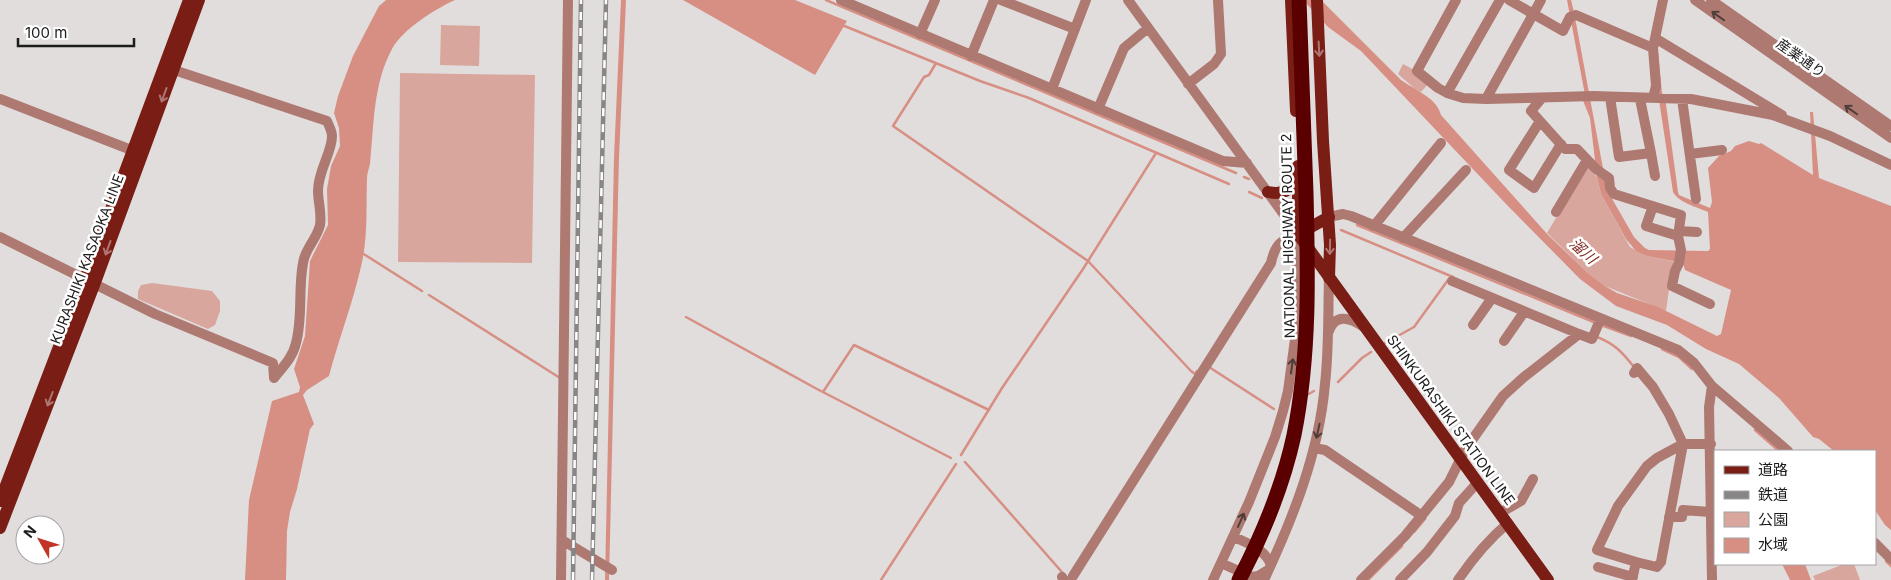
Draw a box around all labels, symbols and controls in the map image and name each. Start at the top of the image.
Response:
one-way arrow [1712,11,1725,22]
scale bar [18,15,134,47]
text: 100 m [25,23,67,42]
street label: 産業通り [1773,35,1829,81]
one-way arrow [1314,40,1323,56]
one-way arrow [159,87,168,102]
one-way arrow [1844,105,1858,115]
street label: NATIONAL HIGHWAY ROUTE 2 [1277,134,1298,339]
street label: KURASHIKI KASAOKA LINE [46,172,127,346]
water label: 溜川 [1566,234,1602,269]
one-way arrow [103,239,112,255]
one-way arrow [1325,239,1335,255]
street label: SHINKURASHIKI STATION LINE [1384,331,1519,508]
one-way arrow [1287,359,1297,375]
one-way arrow [45,391,54,407]
one-way arrow [1312,422,1322,438]
legend [1714,450,1876,565]
text: 道路 [1758,460,1788,479]
text: 鉄道 [1758,485,1788,504]
text: 公園 [1758,510,1788,529]
one-way arrow [1237,513,1247,528]
north arrow [15,515,65,565]
text: N [20,522,39,541]
text: 水域 [1758,535,1788,554]

